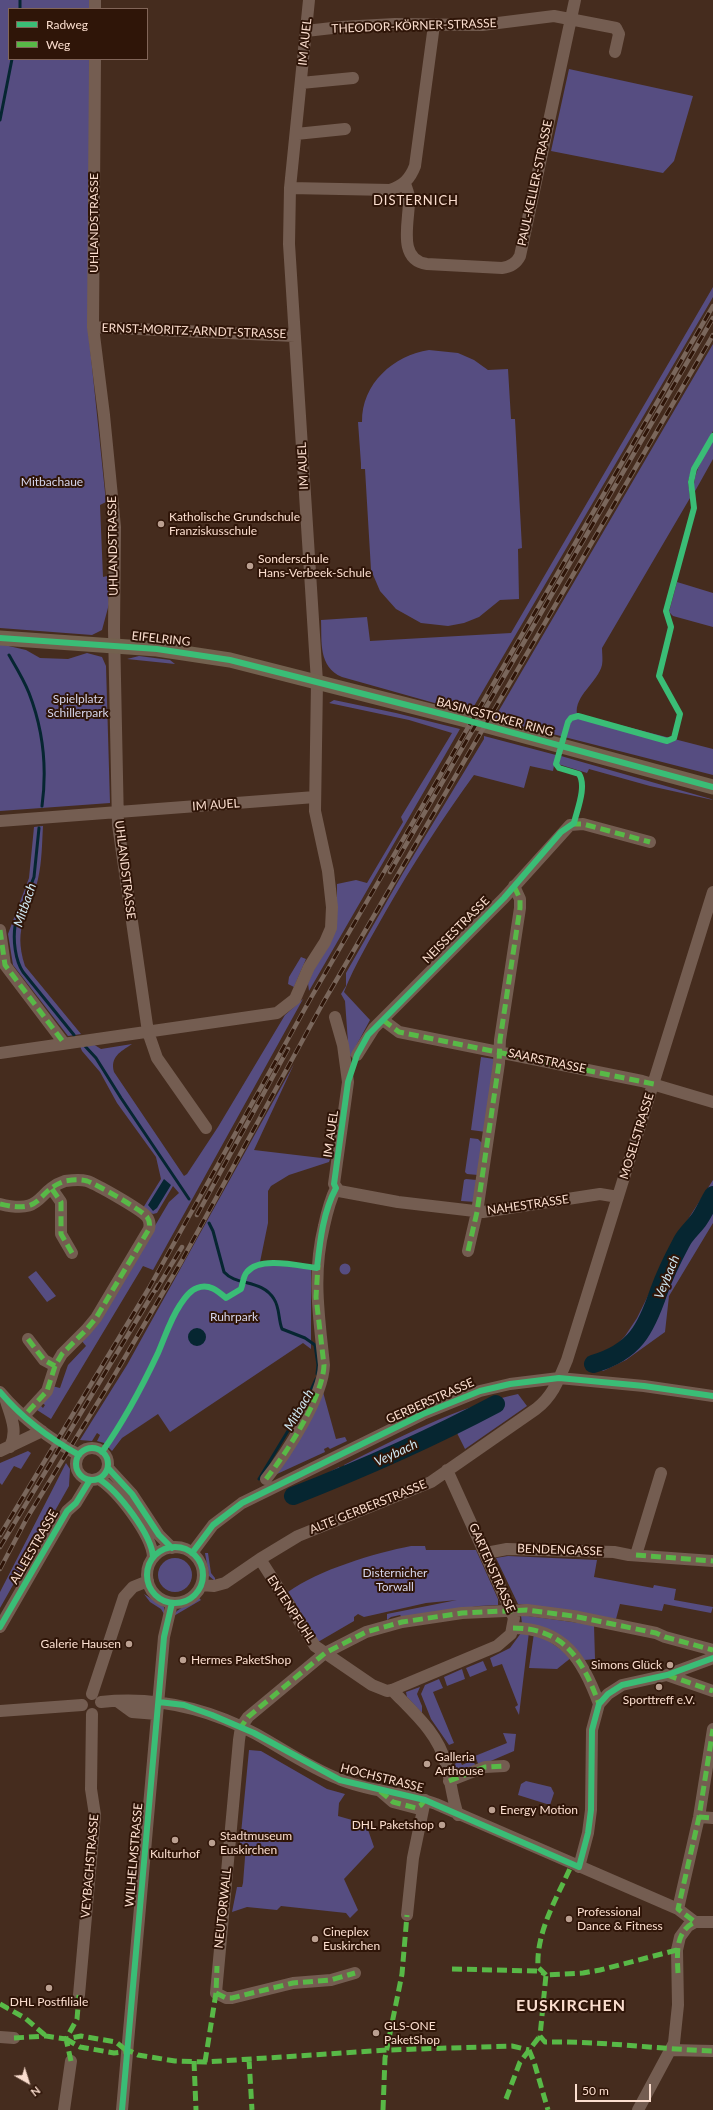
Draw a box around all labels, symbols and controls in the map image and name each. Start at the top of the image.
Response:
legend [8,8,148,60]
street label: THEODOR-KÖRNER-STRASSE [331,16,497,36]
text: Radweg [46,17,88,32]
street label: IM AUEL [295,18,315,66]
text: Weg [46,37,70,52]
street label: PAUL-KELLER-STRASSE [515,119,555,247]
street label: UHLANDSTRASSE [87,173,101,273]
district label: DISTERNICH [373,193,459,209]
street label: ERNST-MORITZ-ARNDT-STRASSE [101,321,287,341]
street label: IM AUEL [295,442,311,490]
park label: Mitbachaue [21,475,83,489]
street label: UHLANDSTRASSE [105,496,121,596]
place label: Katholische Grundschule Franziskusschule [169,510,300,538]
marker: Katholische Grundschule Franziskusschule [156,519,166,529]
place label: Sonderschule Hans-Verbeek-Schule [258,552,371,580]
marker: Sonderschule Hans-Verbeek-Schule [245,561,255,571]
street label: EIFELRING [131,629,191,649]
park label: Spielplatz Schillerpark [47,692,109,720]
street label: BASINGSTOKER RING [435,694,555,740]
street label: IM AUEL [192,796,240,814]
street label: UHLANDSTRASSE [112,820,138,920]
water label: Mitbach [10,881,40,929]
street label: NEISSESTRASSE [420,894,492,966]
street label: SAARSTRASSE [507,1046,587,1076]
street label: MOSELSTRASSE [617,1091,657,1181]
street label: IM AUEL [321,1110,341,1158]
street label: NAHESTRASSE [486,1192,570,1218]
water label: Veybach [651,1253,683,1301]
park label: Ruhrpark [210,1310,258,1324]
street label: GERBERSTRASSE [384,1375,476,1427]
water label: Mitbach [281,1387,317,1433]
water label: Veybach [372,1436,420,1470]
street label: ALTE GERBERSTRASSE [307,1477,429,1537]
street label: ALLEESTRASSE [7,1507,61,1587]
street label: GARTENSTRASSE [466,1521,518,1615]
street label: BENDENGASSE [517,1541,603,1559]
park label: Disternicher Torwall [363,1566,427,1594]
street label: ENTENPFUHL [264,1573,318,1645]
place label: Galerie Hausen [41,1637,121,1651]
marker: Galerie Hausen [124,1639,134,1649]
place label: Hermes PaketShop [191,1653,291,1667]
marker: Hermes PaketShop [178,1655,188,1665]
place label: Simons Glück [591,1658,662,1672]
marker: Simons Glück [665,1660,675,1670]
marker: Sporttreff e.V. [654,1682,664,1692]
place label: Sporttreff e.V. [623,1693,695,1707]
place label: Galleria Arthouse [435,1750,483,1778]
marker: Galleria Arthouse [422,1759,432,1769]
street label: HOCHSTRASSE [339,1761,425,1795]
street label: WILHELMSTRASSE [122,1802,146,1908]
place label: Energy Motion [500,1803,578,1817]
marker: Energy Motion [487,1805,497,1815]
street label: VEYBACHSTRASSE [78,1813,102,1919]
place label: DHL Paketshop [352,1818,434,1832]
marker: DHL Paketshop [437,1820,447,1830]
place label: Stadtmuseum Euskirchen [220,1829,292,1857]
marker: Kulturhof [170,1835,180,1845]
marker: Stadtmuseum Euskirchen [207,1838,217,1848]
place label: Kulturhof [150,1847,200,1861]
street label: NEUTORWALL [212,1867,234,1949]
place label: Professional Dance & Fitness [577,1905,663,1933]
marker: Professional Dance & Fitness [564,1914,574,1924]
place label: Cineplex Euskirchen [323,1925,380,1953]
marker: Cineplex Euskirchen [310,1934,320,1944]
marker: DHL Postfiliale [44,1983,54,1993]
place label: DHL Postfiliale [10,1995,88,2009]
district label: EUSKIRCHEN [516,1996,626,2016]
place label: GLS-ONE PaketShop [384,2019,440,2047]
marker: GLS-ONE PaketShop [371,2028,381,2038]
north arrow [8,2062,48,2102]
scale bar [577,2076,653,2102]
text: 50 m [582,2083,609,2098]
text: N [28,2084,43,2099]

